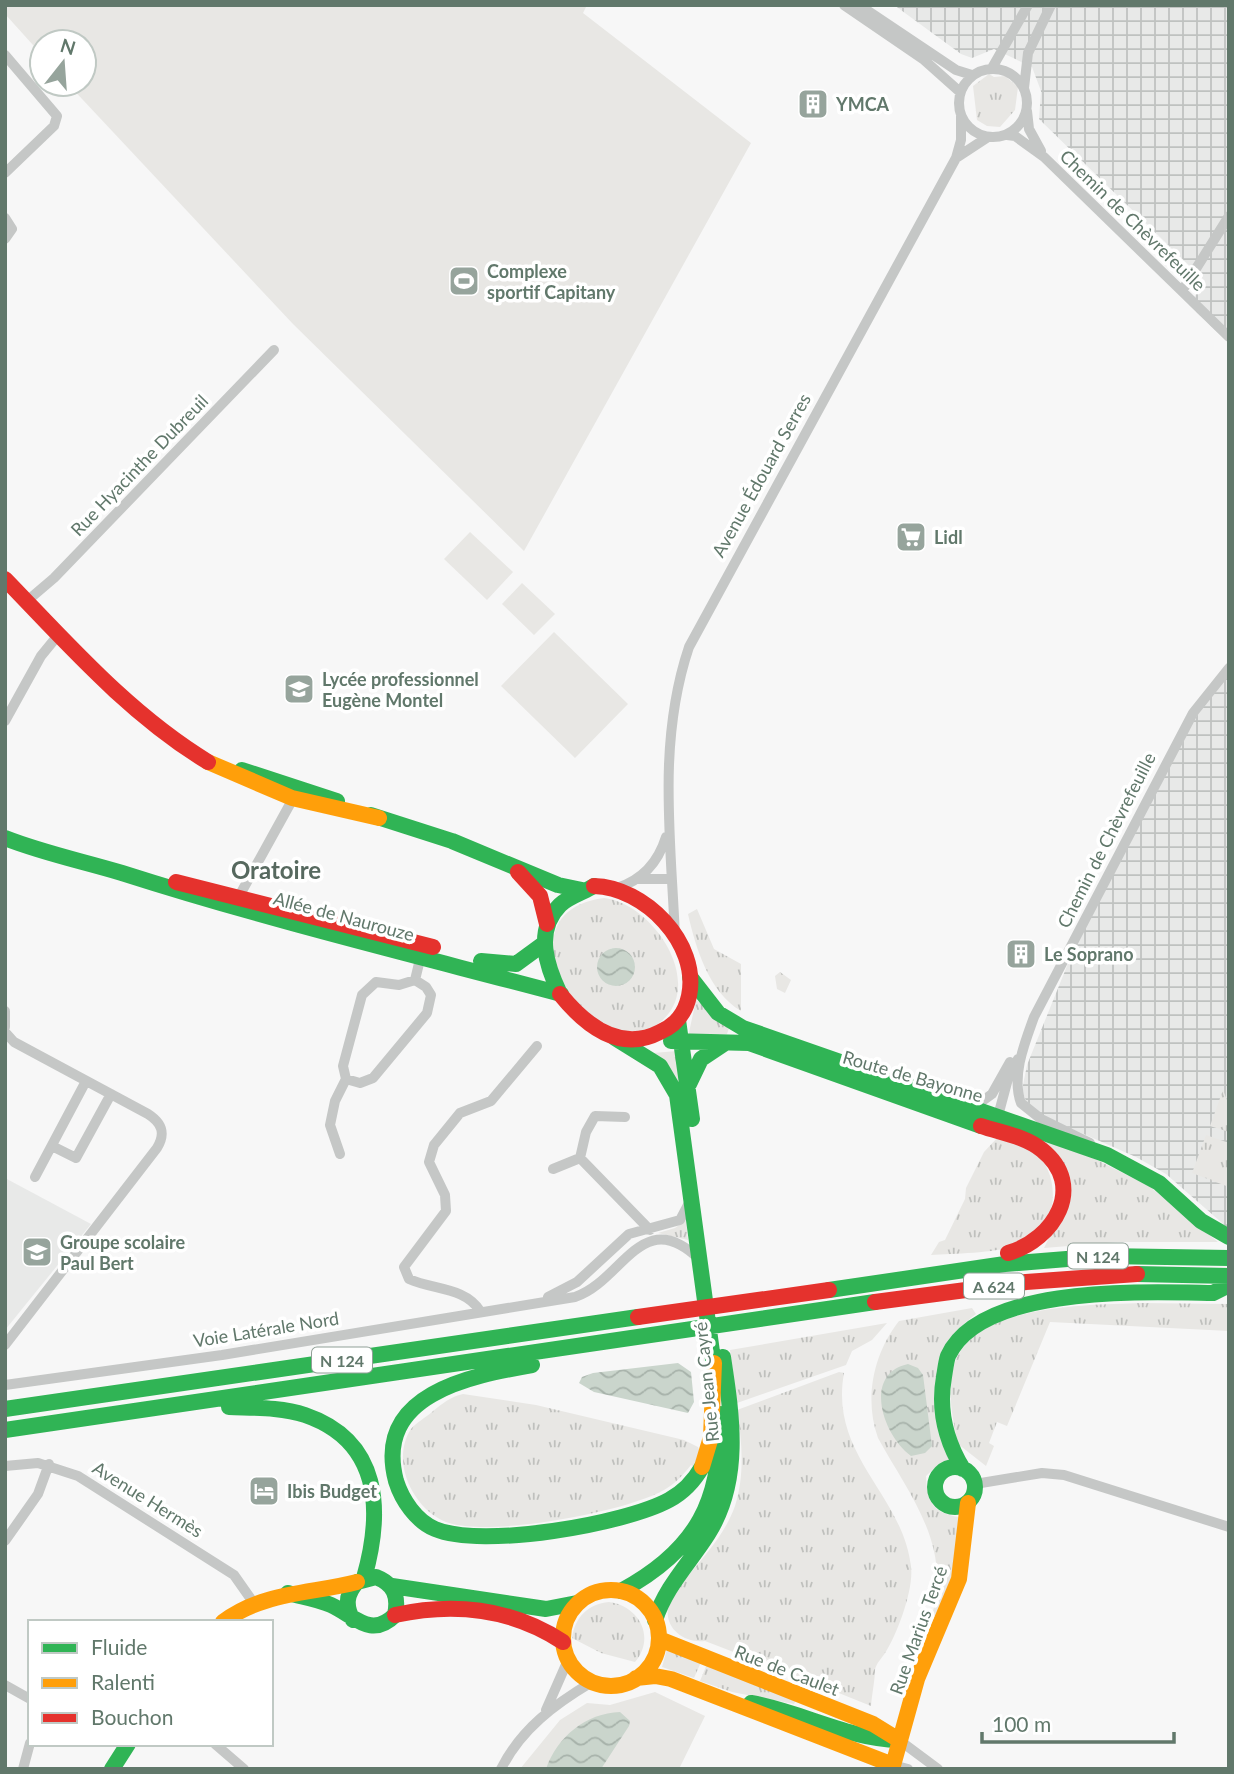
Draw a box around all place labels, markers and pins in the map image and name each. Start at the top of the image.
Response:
building icon: YMCA [796,87,830,121]
place label: YMCA [835,93,890,115]
place label: Complexe sportif Capitany [487,260,616,303]
sports icon: Complexe sportif Capitany [447,264,481,298]
supermarket icon: Lidl [894,520,928,554]
place label: Lidl [934,526,963,548]
place label: Lycée professionnel Eugène Montel [322,668,479,711]
school or university icon: Lycée professionnel Eugène Montel [282,672,316,706]
building icon: Le Soprano [1004,937,1038,971]
place label: Le Soprano [1044,943,1134,965]
place label: Groupe scolaire Paul Bert [60,1231,185,1274]
school or university icon: Groupe scolaire Paul Bert [20,1235,54,1269]
hotel icon: Ibis Budget [247,1474,281,1508]
place label: Ibis Budget [287,1480,377,1502]

